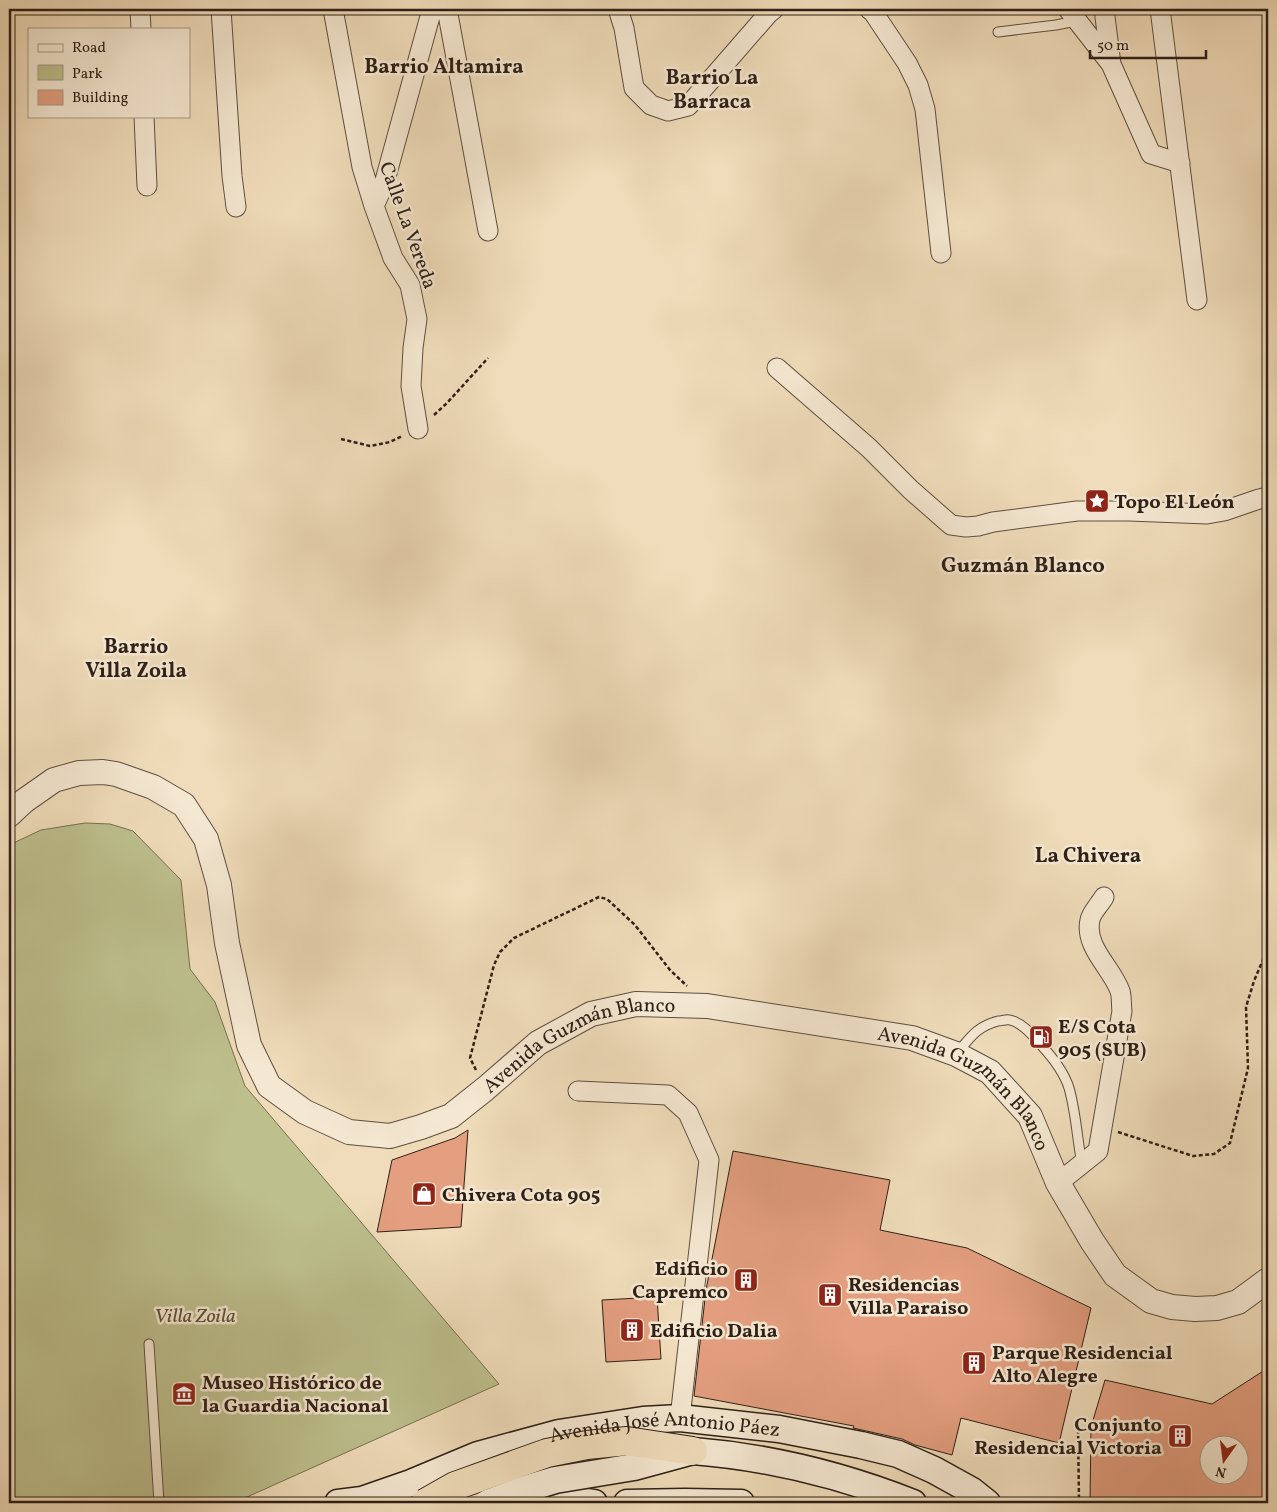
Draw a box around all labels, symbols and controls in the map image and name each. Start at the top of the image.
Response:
legend [28,28,190,118]
scale bar [1090,28,1206,60]
text: 50 m [1097,36,1129,57]
text: Road [72,38,106,59]
district label: Barrio Altamira [364,53,524,82]
text: Park [72,64,103,85]
district label: Barrio La Barraca [666,64,758,117]
text: Building [72,88,129,109]
street label: Calle La Vereda [371,158,443,293]
place icon: Topo El León [1084,488,1110,514]
place label: Topo El León [1114,489,1235,517]
district label: Guzmán Blanco [941,551,1105,582]
district label: Barrio Villa Zoila [85,633,187,686]
district label: La Chivera [1035,842,1141,871]
street label: Avenida Guzmán Blanco [478,992,676,1101]
place label: E/S Cota 905 (SUB) [1058,1014,1146,1065]
street label: Avenida Guzmán Blanco [875,1021,1055,1155]
fuel station icon: E/S Cota 905 (SUB) [1028,1024,1054,1050]
shop icon: Chivera Cota 905 [411,1181,437,1207]
place label: Chivera Cota 905 [442,1182,600,1210]
place label: Edificio Capremco [632,1256,728,1307]
building icon: Edificio Capremco [733,1267,759,1293]
place label: Residencias Villa Paraiso [848,1272,968,1323]
building icon: Residencias Villa Paraiso [817,1282,843,1308]
park label: Villa Zoila [154,1303,236,1331]
building icon: Edificio Dalia [619,1317,645,1343]
place label: Edificio Dalia [650,1318,778,1346]
place label: Parque Residencial Alto Alegre [992,1340,1173,1391]
building icon: Parque Residencial Alto Alegre [961,1350,987,1376]
place label: Museo Histórico de la Guardia Nacional [202,1370,389,1421]
museum icon: Museo Histórico de la Guardia Nacional [171,1381,197,1407]
street label: Avenida José Antonio Páez [546,1406,781,1451]
place label: Conjunto Residencial Victoria [974,1412,1162,1463]
building icon: Conjunto Residencial Victoria [1167,1423,1193,1449]
north arrow [1200,1434,1250,1484]
text: N [1214,1461,1228,1482]

